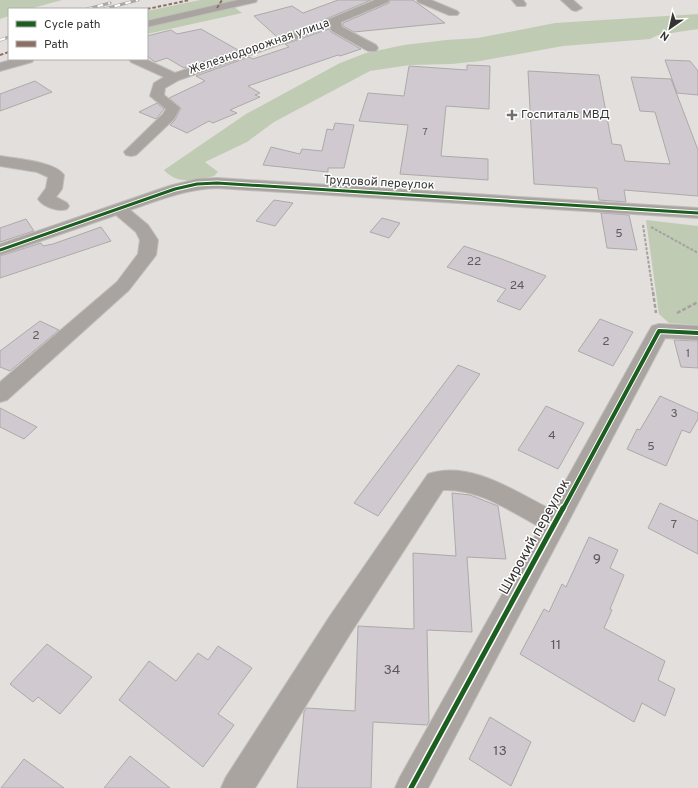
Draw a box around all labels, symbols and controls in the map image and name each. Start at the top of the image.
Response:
legend [8,8,148,60]
north arrow [650,8,690,48]
street label: Железнодорожная улица [186,15,332,79]
text: Cycle path [44,17,101,33]
text: N [658,27,672,43]
text: Path [44,37,69,53]
place label: Госпиталь МВД [521,107,610,123]
marker: Госпиталь МВД [506,109,518,121]
house number: 7 [422,126,428,139]
street label: Трудовой переулок [323,172,435,194]
house number: 5 [615,226,623,242]
house number: 22 [467,254,481,270]
house number: 24 [510,278,524,294]
house number: 2 [32,328,40,344]
house number: 2 [602,334,610,350]
house number: 1 [686,346,690,362]
house number: 3 [670,406,678,422]
house number: 4 [548,428,556,444]
house number: 5 [647,439,655,455]
street label: Широкий переулок [496,476,574,598]
house number: 7 [671,517,677,533]
house number: 9 [593,551,601,568]
house number: 11 [551,637,561,654]
house number: 34 [383,662,401,679]
house number: 13 [493,743,507,760]

